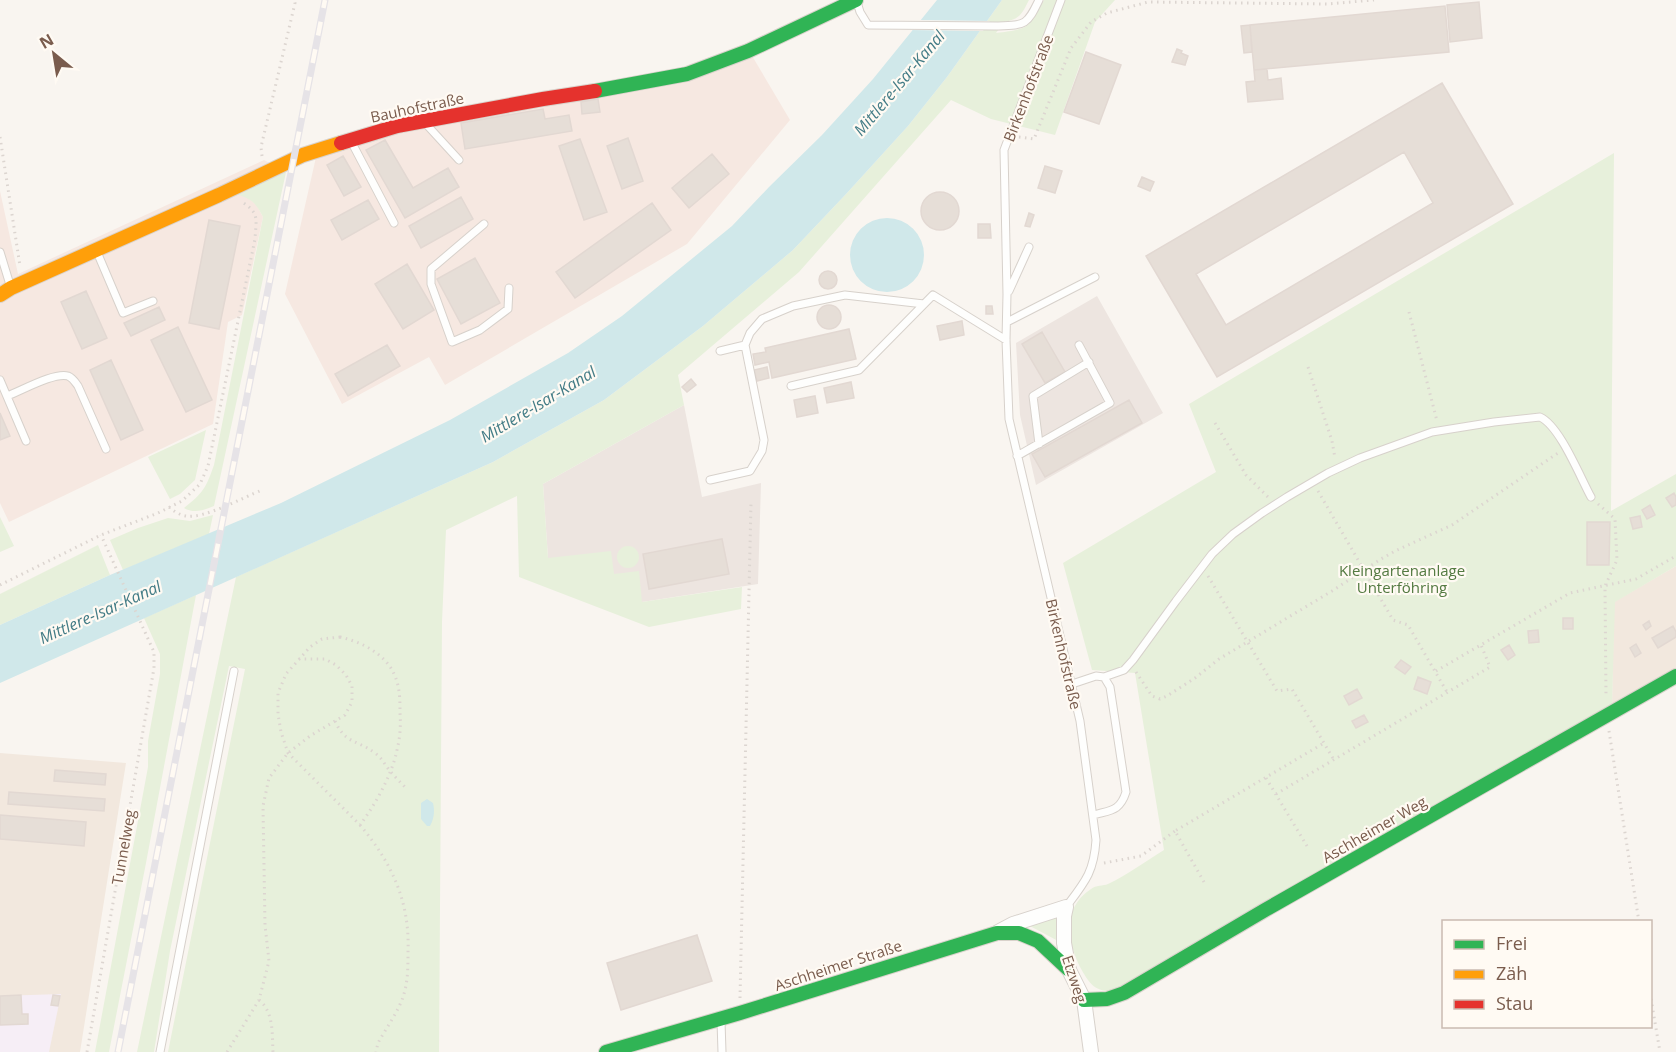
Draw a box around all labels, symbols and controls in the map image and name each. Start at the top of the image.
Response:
north arrow [24,24,84,84]
water label: Mittlere-Isar-Kanal [848,25,950,140]
text: N [35,28,58,54]
street label: Birkenhofstraße [998,32,1058,144]
street label: Bauhofstraße [368,87,466,127]
water label: Mittlere-Isar-Kanal [476,360,601,447]
park label: Kleingartenanlage Unterföhring [1339,560,1465,597]
water label: Mittlere-Isar-Kanal [36,575,165,649]
street label: Birkenhofstraße [1042,597,1086,711]
street label: Aschheimer Weg [1318,791,1430,867]
street label: Tunnelweg [107,808,139,886]
legend [1442,920,1652,1028]
text: Frei [1496,931,1527,955]
street label: Aschheimer Straße [772,935,904,995]
street label: Etzweg [1058,953,1092,1005]
text: Zäh [1496,961,1527,985]
text: Stau [1496,991,1533,1015]

